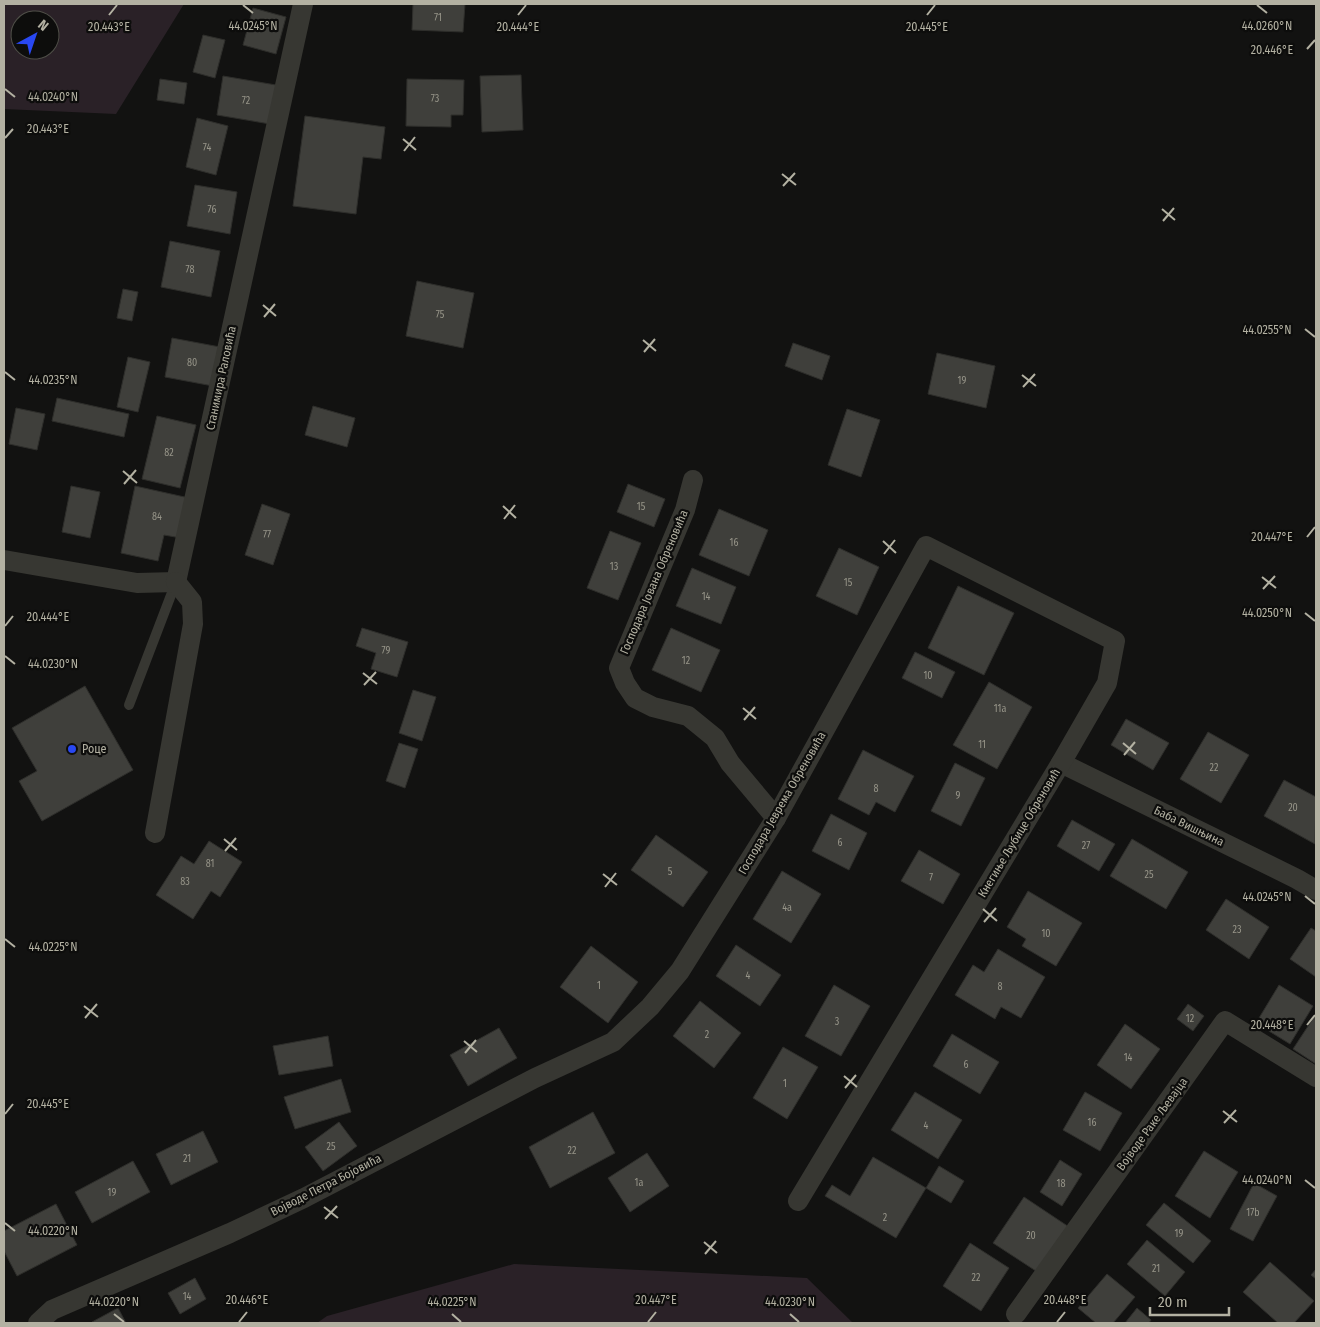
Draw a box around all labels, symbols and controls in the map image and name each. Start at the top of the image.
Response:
north arrow [10,10,60,60]
house number: 71 [434,12,442,24]
text: N [34,16,52,35]
text: 44.0245°N [228,19,278,33]
text: 44.0260°N [1242,19,1292,33]
text: 20.443°E [88,20,130,34]
text: 20.444°E [497,20,540,34]
text: 20.445°E [906,20,948,34]
text: 20.446°E [1251,43,1294,57]
text: 44.0240°N [28,90,78,104]
house number: 73 [431,93,440,105]
house number: 72 [242,95,251,107]
text: 20.443°E [27,122,69,136]
house number: 74 [203,142,211,154]
house number: 76 [208,204,216,216]
house number: 78 [186,264,194,276]
house number: 75 [436,309,445,321]
text: 44.0255°N [1242,323,1292,337]
street label: Станимира Раловића [203,325,239,431]
house number: 80 [187,357,197,369]
text: 44.0235°N [28,373,78,387]
house number: 19 [958,375,967,387]
house number: 82 [164,447,174,459]
house number: 15 [637,501,646,513]
street label: Господара Јована Обреновића [617,508,691,656]
house number: 84 [152,511,162,523]
house number: 77 [263,529,271,541]
text: 20.447°E [1251,530,1293,544]
house number: 16 [730,537,738,549]
house number: 13 [610,561,619,573]
house number: 15 [844,577,853,589]
house number: 14 [702,591,711,603]
text: 44.0250°N [1242,606,1292,620]
text: 20.444°E [27,610,70,624]
house number: 79 [382,645,391,657]
house number: 12 [682,655,691,667]
text: 44.0230°N [28,657,78,671]
house number: 10 [923,670,933,682]
house number: 11a [994,703,1006,715]
street label: Господара Јеврема Обреновића [735,729,829,877]
house number: 11 [978,739,986,751]
place label: Роце [82,742,106,756]
marker: Роце [66,743,78,755]
house number: 22 [1210,762,1219,774]
street label: Кнегиње Љубице Обреновић [975,766,1063,900]
house number: 8 [874,783,879,795]
house number: 9 [956,790,961,802]
house number: 20 [1288,802,1298,814]
street label: Баба Вишњина [1152,803,1226,849]
house number: 6 [838,837,843,849]
house number: 27 [1082,840,1090,852]
house number: 81 [206,858,214,870]
house number: 5 [668,866,673,878]
house number: 25 [1145,869,1154,881]
house number: 7 [929,872,933,884]
house number: 83 [180,876,190,888]
text: 44.0245°N [1242,890,1292,904]
house number: 4a [782,902,792,914]
house number: 23 [1233,924,1242,936]
house number: 10 [1041,928,1051,940]
text: 44.0225°N [28,940,78,954]
house number: 4 [746,970,751,982]
house number: 1 [597,980,601,992]
house number: 8 [998,981,1003,993]
house number: 12 [1186,1013,1195,1025]
house number: 3 [835,1016,840,1028]
text: 20.448°E [1251,1018,1294,1032]
house number: 2 [705,1029,710,1041]
house number: 14 [1124,1052,1133,1064]
house number: 6 [964,1059,969,1071]
street label: Војводе Раке Љевајца [1114,1075,1190,1173]
house number: 1 [783,1078,787,1090]
text: 20.445°E [27,1097,69,1111]
house number: 16 [1088,1117,1096,1129]
house number: 4 [924,1120,929,1132]
house number: 25 [327,1141,336,1153]
house number: 22 [568,1145,577,1157]
street label: Војводе Петра Бојовића [268,1151,384,1219]
house number: 21 [183,1153,191,1165]
text: 44.0240°N [1242,1173,1292,1187]
house number: 1a [635,1177,643,1189]
house number: 18 [1057,1178,1065,1190]
house number: 19 [108,1187,117,1199]
house number: 17b [1246,1207,1260,1219]
house number: 2 [883,1212,888,1224]
text: 44.0220°N [28,1224,78,1238]
house number: 19 [1175,1228,1184,1240]
house number: 20 [1026,1230,1036,1242]
house number: 21 [1152,1263,1160,1275]
house number: 22 [972,1272,981,1284]
scale bar [1150,1284,1229,1316]
house number: 14 [183,1291,192,1303]
text: 20.446°E [226,1293,269,1307]
text: 20.447°E [635,1293,677,1307]
text: 20.448°E [1044,1293,1087,1307]
text: 20 m [1158,1293,1188,1311]
text: 44.0220°N [89,1295,139,1309]
text: 44.0225°N [427,1295,477,1309]
text: 44.0230°N [765,1295,815,1309]

